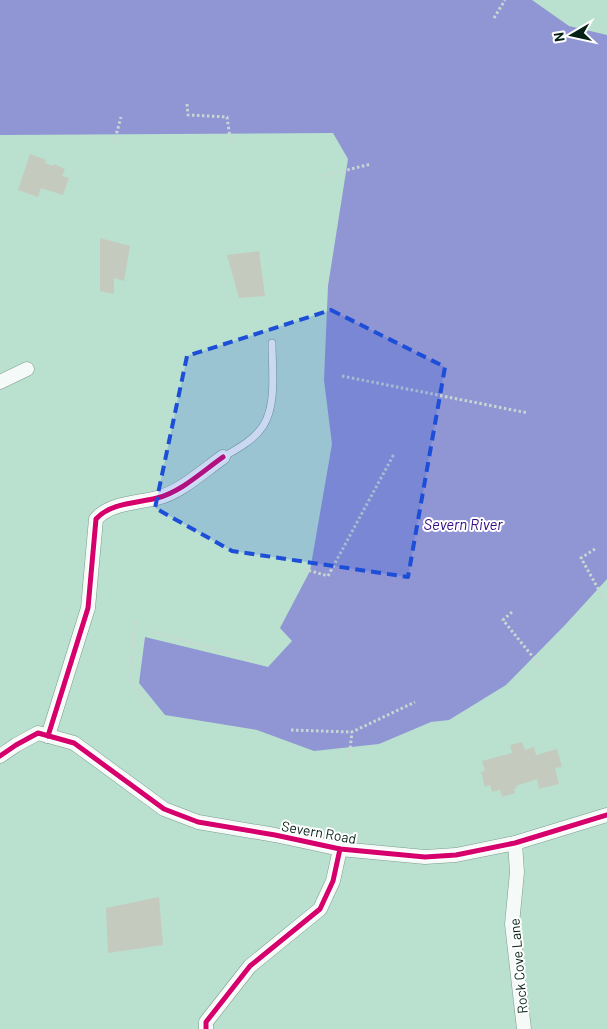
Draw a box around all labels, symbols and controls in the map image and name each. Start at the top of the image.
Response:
north arrow [547,10,597,60]
text: N [550,31,568,43]
water label: Severn River [424,515,503,533]
street label: Severn Road [280,817,358,847]
street label: Rock Cove Lane [505,918,531,1014]

